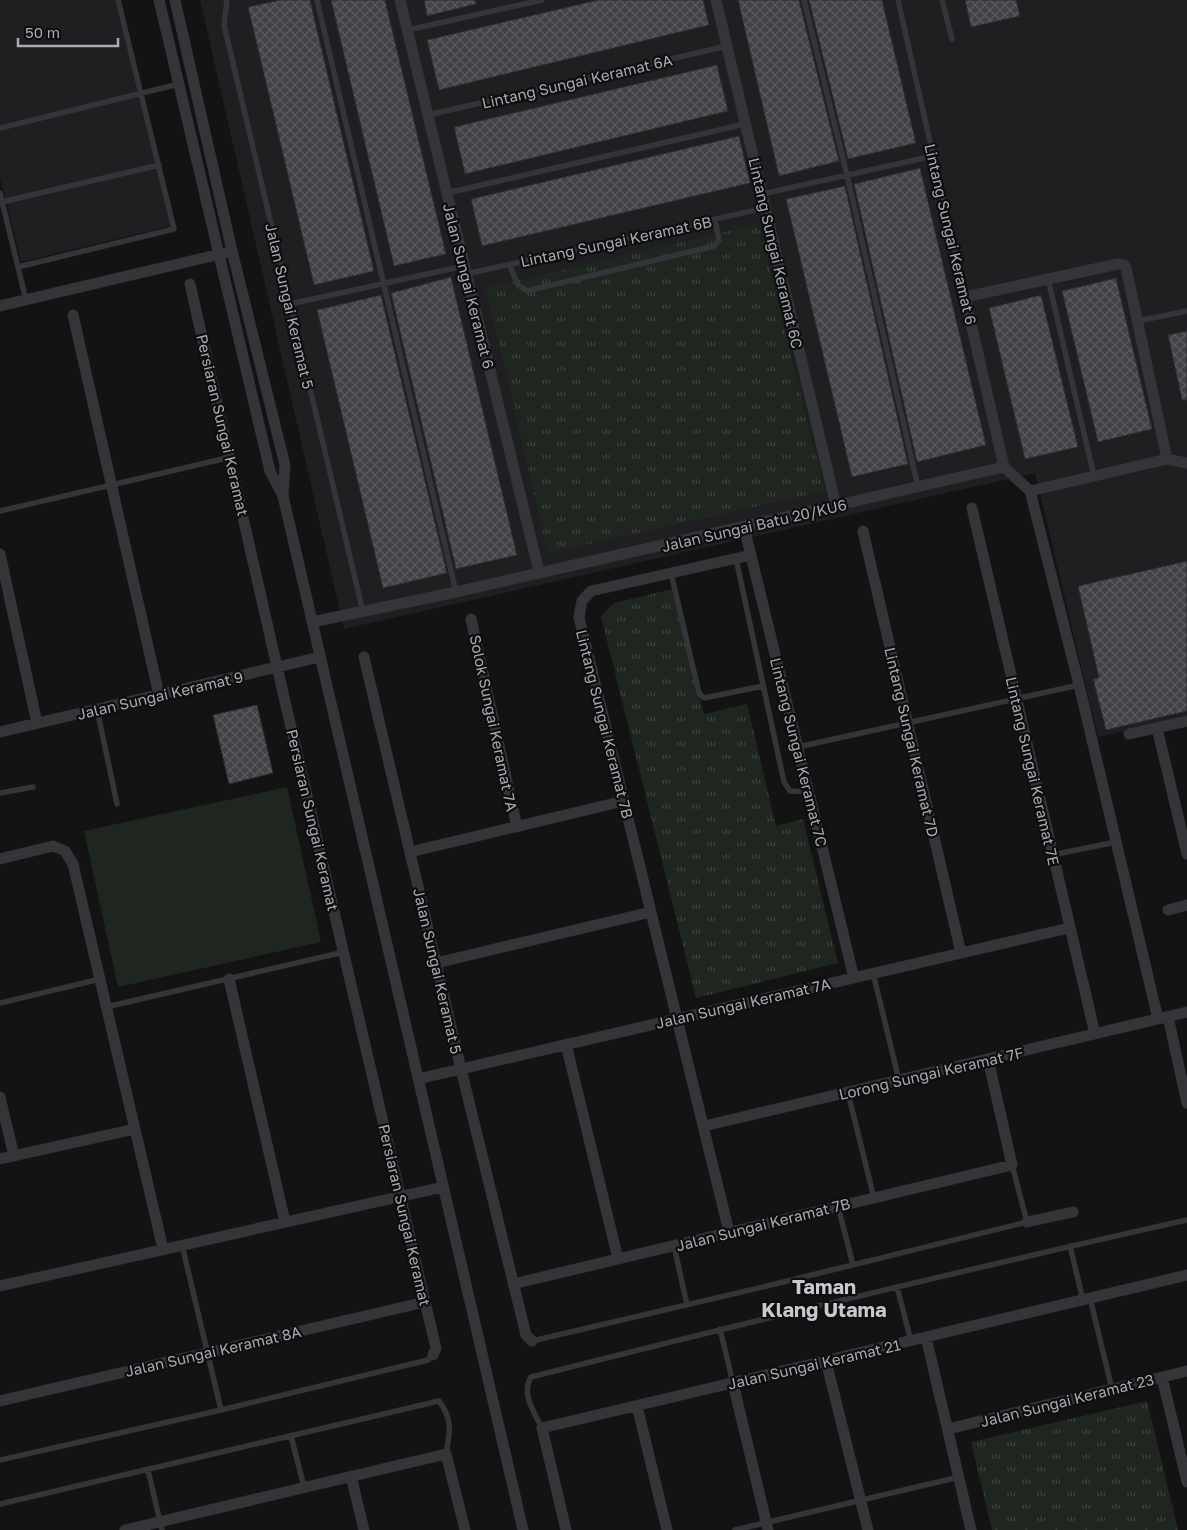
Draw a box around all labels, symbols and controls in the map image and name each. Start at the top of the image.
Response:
scale bar [18,15,118,47]
text: 50 m [25,23,60,41]
street label: Lintang Sungai Keramat 6A [480,50,674,112]
street label: Lintang Sungai Keramat 6 [921,142,981,326]
street label: Lintang Sungai Keramat 6C [745,156,807,350]
street label: Jalan Sungai Keramat 6 [440,201,498,371]
street label: Lintang Sungai Keramat 6B [519,212,713,270]
street label: Jalan Sungai Keramat 5 [262,221,318,391]
street label: Persiaran Sungai Keramat [193,332,253,518]
street label: Jalan Sungai Batu 20/KU6 [660,495,848,555]
street label: Lintang Sungai Keramat 7B [573,628,637,820]
street label: Solok Sungai Keramat 7A [466,633,522,813]
street label: Lintang Sungai Keramat 7D [881,645,943,839]
street label: Lintang Sungai Keramat 7C [767,656,831,848]
street label: Jalan Sungai Keramat 9 [75,667,245,723]
street label: Lintang Sungai Keramat 7E [1003,675,1063,867]
street label: Persiaran Sungai Keramat [283,727,343,913]
street label: Jalan Sungai Keramat 5 [410,886,466,1056]
street label: Jalan Sungai Keramat 7A [654,974,832,1032]
street label: Lorong Sungai Keramat 7F [837,1043,1025,1103]
street label: Persiaran Sungai Keramat [375,1122,435,1308]
street label: Jalan Sungai Keramat 7B [674,1194,852,1254]
district label: Taman Klang Utama [761,1274,887,1321]
street label: Jalan Sungai Keramat 8A [123,1322,303,1380]
street label: Jalan Sungai Keramat 21 [726,1335,902,1393]
street label: Jalan Sungai Keramat 23 [978,1370,1156,1430]

